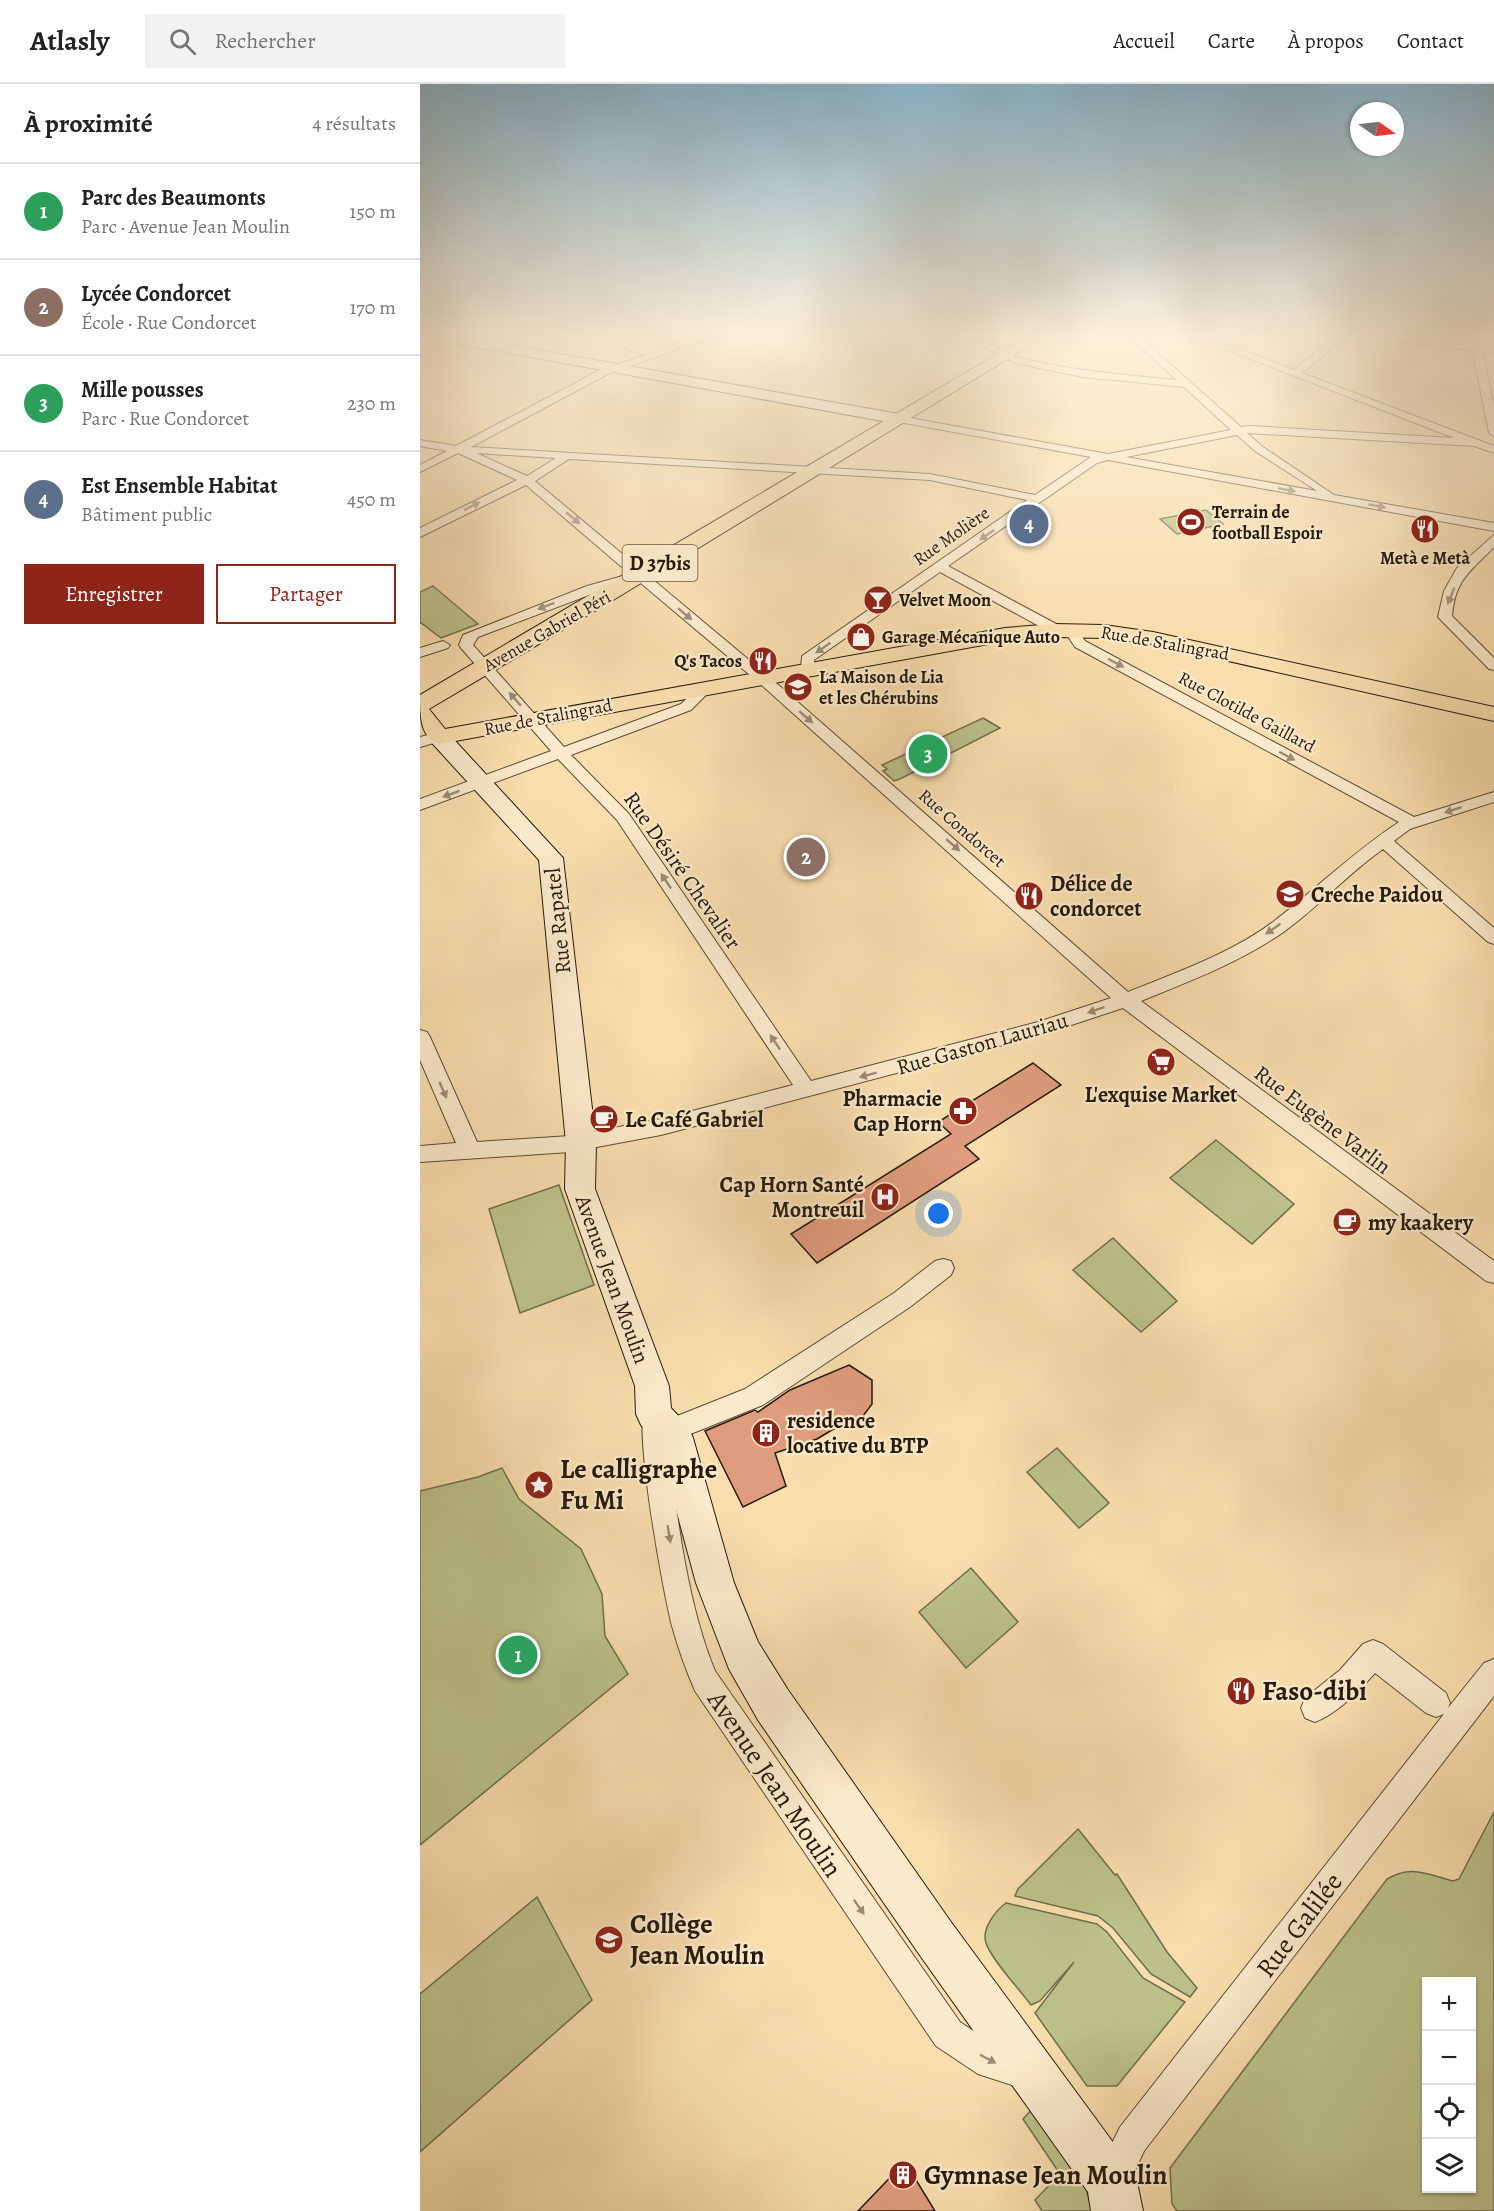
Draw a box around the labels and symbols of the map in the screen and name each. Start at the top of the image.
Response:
north arrow [1350,102,1404,156]
one-way arrow [1277,486,1296,495]
place label: Terrain de football Espoir [1212,500,1323,545]
street label: Rue Molière [908,501,994,571]
one-way arrow [464,502,481,511]
pin: 4 [1010,502,1048,546]
one-way arrow [1368,502,1387,511]
sports icon: Terrain de football Espoir [1175,506,1207,538]
one-way arrow [565,512,581,525]
restaurant icon: Metà e Metà [1409,513,1441,545]
one-way arrow [979,529,995,540]
road number: D 37bis [622,545,698,581]
place label: Metà e Metà [1380,546,1470,570]
bar icon: Velvet Moon [862,584,894,616]
street label: Avenue Gabriel Péri [478,585,615,678]
one-way arrow [1446,587,1455,605]
place label: Velvet Moon [898,588,991,612]
one-way arrow [537,602,555,612]
one-way arrow [677,607,693,620]
street label: Rue de Stalingrad [1099,620,1231,666]
shop icon: Garage Mécanique Auto [845,621,877,653]
place label: Garage Mécanique Auto [882,625,1060,649]
one-way arrow [815,642,831,654]
restaurant icon: Q's Tacos [747,645,779,677]
place label: Q's Tacos [674,649,742,673]
one-way arrow [1107,658,1124,668]
place label: La Maison de Lia et les Chérubins [819,665,944,710]
street label: Rue Clotilde Gaillard [1174,666,1320,758]
school or university icon: La Maison de Lia et les Chérubins [782,671,814,703]
one-way arrow [508,691,521,707]
street label: Rue de Stalingrad [482,693,614,741]
one-way arrow [798,710,813,723]
pin: 3 [908,732,948,776]
one-way arrow [1279,751,1296,761]
street label: Rue Condorcet [913,783,1011,873]
street label: Rue Désiré Chevalier [616,786,748,956]
one-way arrow [442,789,460,799]
one-way arrow [1444,806,1462,815]
pin: 2 [786,834,826,880]
one-way arrow [945,838,960,852]
street label: Rue Rapatel [538,866,578,975]
place label: Délice de condorcet [1050,869,1142,924]
one-way arrow [660,872,671,889]
school or university icon: Creche Paidou [1274,878,1306,910]
restaurant icon: Délice de condorcet [1013,880,1045,912]
place label: Creche Paidou [1311,880,1444,910]
one-way arrow [1265,923,1281,935]
street label: Rue Gaston Lauriau [893,1005,1072,1083]
one-way arrow [1087,1005,1105,1015]
one-way arrow [769,1035,781,1051]
supermarket icon: L'exquise Market [1145,1046,1177,1078]
street label: Rue Eugène Varlin [1248,1058,1397,1181]
one-way arrow [859,1070,877,1080]
place label: L'exquise Market [1085,1080,1238,1110]
one-way arrow [439,1082,448,1099]
place label: Pharmacie Cap Horn [843,1084,942,1139]
pharmacy icon: Pharmacie Cap Horn [947,1095,979,1127]
cafe icon: Le Café Gabriel [588,1103,620,1135]
place label: Le Café Gabriel [625,1105,764,1135]
place label: Cap Horn Santé Montreuil [720,1170,864,1225]
hospital icon: Cap Horn Santé Montreuil [869,1181,901,1213]
street label: Avenue Jean Moulin [567,1190,656,1368]
your location [924,1199,953,1228]
cafe icon: my kaakery [1331,1206,1363,1238]
place label: my kaakery [1368,1208,1474,1238]
place label: residence locative du BTP [787,1406,928,1461]
building icon: residence locative du BTP [750,1417,782,1449]
place label: Le calligraphe Fu Mi [560,1451,717,1518]
place icon: Le calligraphe Fu Mi [523,1469,555,1501]
one-way arrow [664,1525,673,1544]
pin: 1 [498,1632,538,1678]
place label: Faso-dibi [1262,1673,1367,1709]
restaurant icon: Faso-dibi [1225,1675,1257,1707]
street label: Avenue Jean Moulin [699,1683,851,1884]
street label: Rue Galilée [1248,1865,1350,1985]
one-way arrow [853,1899,865,1915]
place label: Collège Jean Moulin [630,1906,765,1973]
school or university icon: Collège Jean Moulin [593,1924,625,1956]
one-way arrow [980,2054,997,2064]
place label: Gymnase Jean Moulin [924,2157,1167,2193]
building icon: Gymnase Jean Moulin [887,2159,919,2191]

